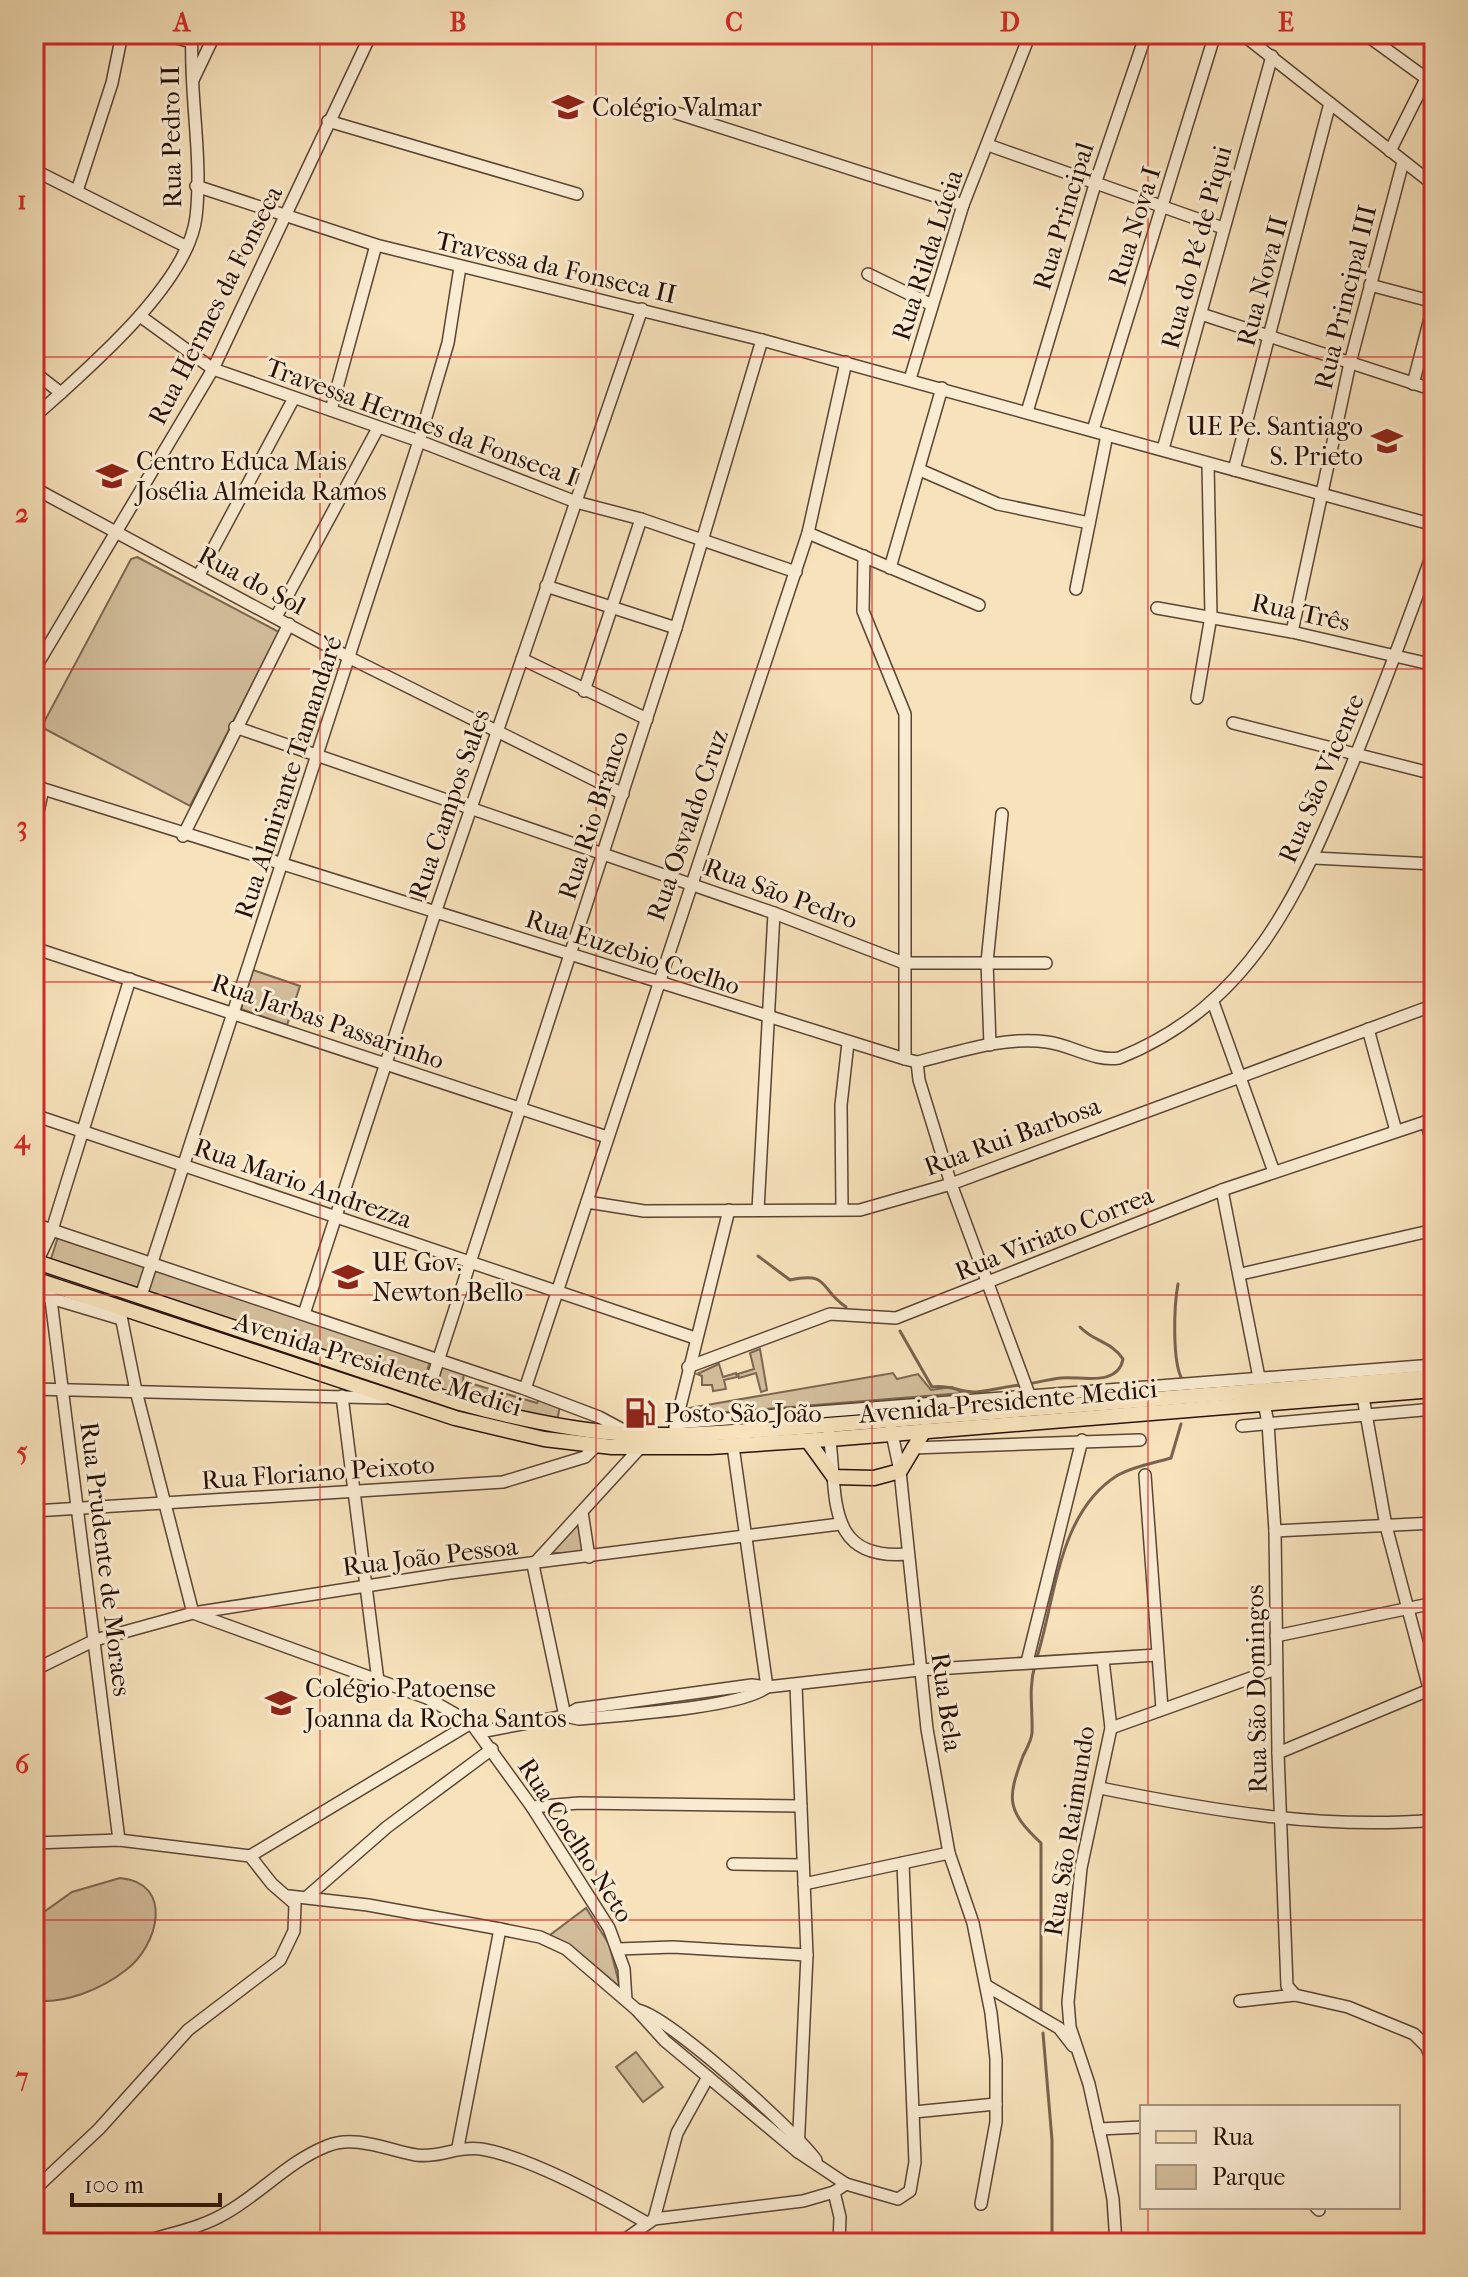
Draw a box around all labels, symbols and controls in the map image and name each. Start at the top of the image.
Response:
text: A [172,7,192,38]
text: B [450,7,467,38]
text: C [725,7,743,38]
text: D [1000,7,1020,38]
text: E [1278,7,1294,38]
street label: Rua Pedro II [155,65,188,209]
school or university icon: Colégio Valmar [551,90,585,124]
place label: Colégio Valmar [592,92,762,123]
street label: Rua Principal [1026,139,1101,294]
street label: Rua do Pé de Piqui [1154,142,1239,352]
street label: Rua Nova I [1102,163,1167,290]
street label: Rua Rilda Lúcia [885,165,970,344]
street label: Rua Hermes da Fonseca [142,180,290,430]
text: 1 [17,185,27,216]
street label: Rua Principal III [1308,202,1383,392]
street label: Rua Nova II [1230,213,1295,350]
street label: Travessa da Fonseca II [433,225,679,310]
street label: Travessa Hermes da Fonseca I [262,352,582,493]
place label: UE Pe. Santiago S. Prieto [1186,411,1363,472]
school or university icon: UE Pe. Santiago S. Prieto [1370,424,1404,458]
place label: Centro Educa Mais Josélia Almeida Ramos [134,446,387,507]
school or university icon: Centro Educa Mais Josélia Almeida Ramos [95,459,129,493]
text: 2 [15,498,29,529]
street label: Rua do Sol [193,539,311,622]
street label: Rua Três [1249,587,1353,638]
street label: Rua Almirante Tamandaré [228,632,349,923]
street label: Rua São Vicente [1272,689,1371,867]
street label: Rua Campos Sales [402,705,497,903]
street label: Rua Osvaldo Cruz [640,725,735,925]
street label: Rua Rio Branco [552,727,635,903]
text: 3 [17,811,27,842]
street label: Rua São Pedro [700,851,862,936]
street label: Rua Euzebio Coelho [522,903,744,1002]
street label: Rua Jarbas Passarinho [207,967,448,1076]
street label: Rua Rui Barbosa [920,1090,1106,1183]
text: 4 [13,1124,31,1156]
street label: Rua Mario Andrezza [190,1132,417,1236]
street label: Rua Viriato Correa [950,1179,1159,1287]
place label: UE Gov. Newton Bello [372,1247,523,1308]
school or university icon: UE Gov. Newton Bello [331,1260,365,1294]
street label: Avenida Presidente Medici [229,1306,526,1423]
street label: Avenida Presidente Medici [857,1373,1159,1430]
fuel station icon: Posto São João [623,1396,657,1430]
place label: Posto São João [664,1398,822,1429]
street label: Rua Prudente de Moraes [73,1420,138,1698]
text: 5 [16,1436,28,1467]
street label: Rua Floriano Peixoto [200,1449,436,1496]
street label: Rua João Pessoa [341,1530,520,1583]
street label: Rua São Domingos [1239,1584,1274,1794]
street label: Rua Bela [924,1651,969,1755]
place label: Colégio Patoense Joanna da Rocha Santos [303,1673,567,1734]
school or university icon: Colégio Patoense Joanna da Rocha Santos [264,1686,298,1720]
street label: Rua São Raimundo [1038,1724,1101,1938]
text: 6 [15,1749,30,1780]
street label: Rua Coelho Neto [511,1752,640,1928]
text: 7 [15,2062,29,2093]
legend [1140,2105,1400,2209]
text: Rua [1212,2123,1255,2151]
scale bar [72,2157,220,2207]
text: Parque [1212,2163,1285,2191]
text: 100 m [84,2171,144,2199]

